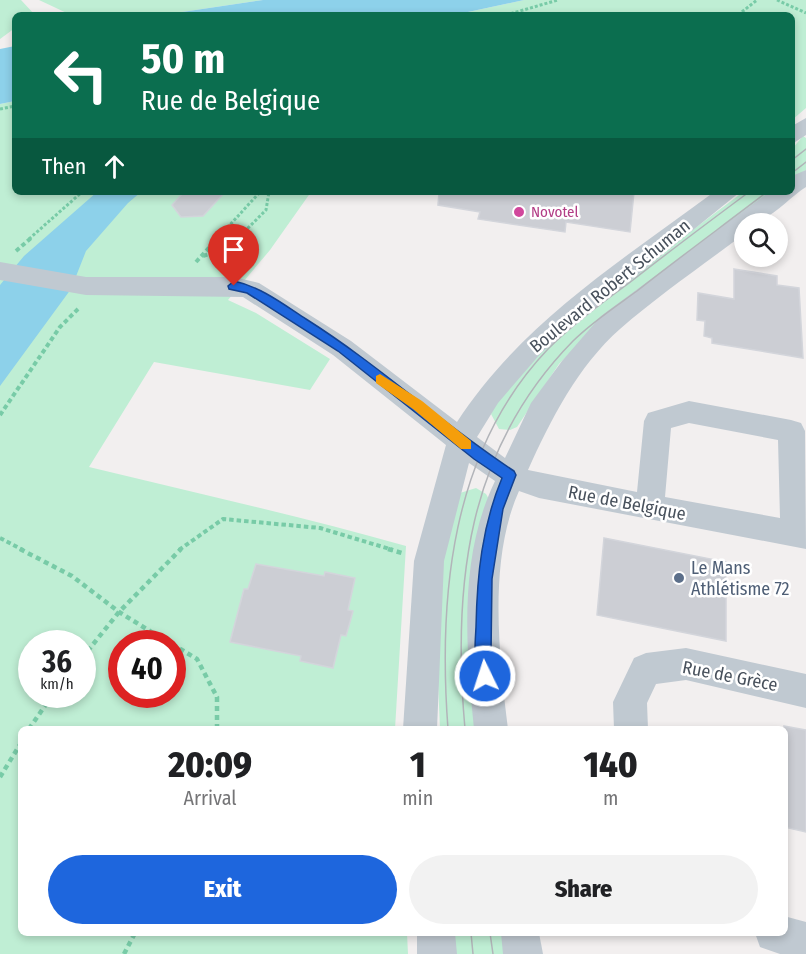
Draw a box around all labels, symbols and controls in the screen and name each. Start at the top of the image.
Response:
text: 50 m [141,34,225,84]
icon: left [42,36,120,114]
text: Rue de Belgique [141,85,320,117]
icon: ahead [98,150,131,183]
text: Then [42,153,86,180]
place label: Novotel [531,203,579,221]
marker: Novotel [512,205,526,219]
map controls [734,213,788,267]
button: search [734,213,788,267]
street label: Boulevard Robert Schuman [525,215,695,357]
pin [208,224,259,286]
icon: arrive [217,233,250,266]
street label: Rue de Belgique [566,481,688,525]
place label: Le Mans Athlétisme 72 [691,557,790,600]
marker: Le Mans Athlétisme 72 [672,571,686,585]
speed limit sign: 40 [108,630,186,708]
text: 36 [42,644,72,680]
position arrow [453,644,517,708]
street label: Rue de Grèce [681,656,779,696]
text: km/h [40,675,74,693]
text: 20:09 [168,743,252,787]
text: 1 [410,743,426,787]
text: 140 [583,743,638,787]
text: Arrival [184,786,237,810]
text: min [402,786,433,810]
text: m [603,786,618,810]
button: Exit [48,855,397,924]
button: Share [409,855,758,924]

